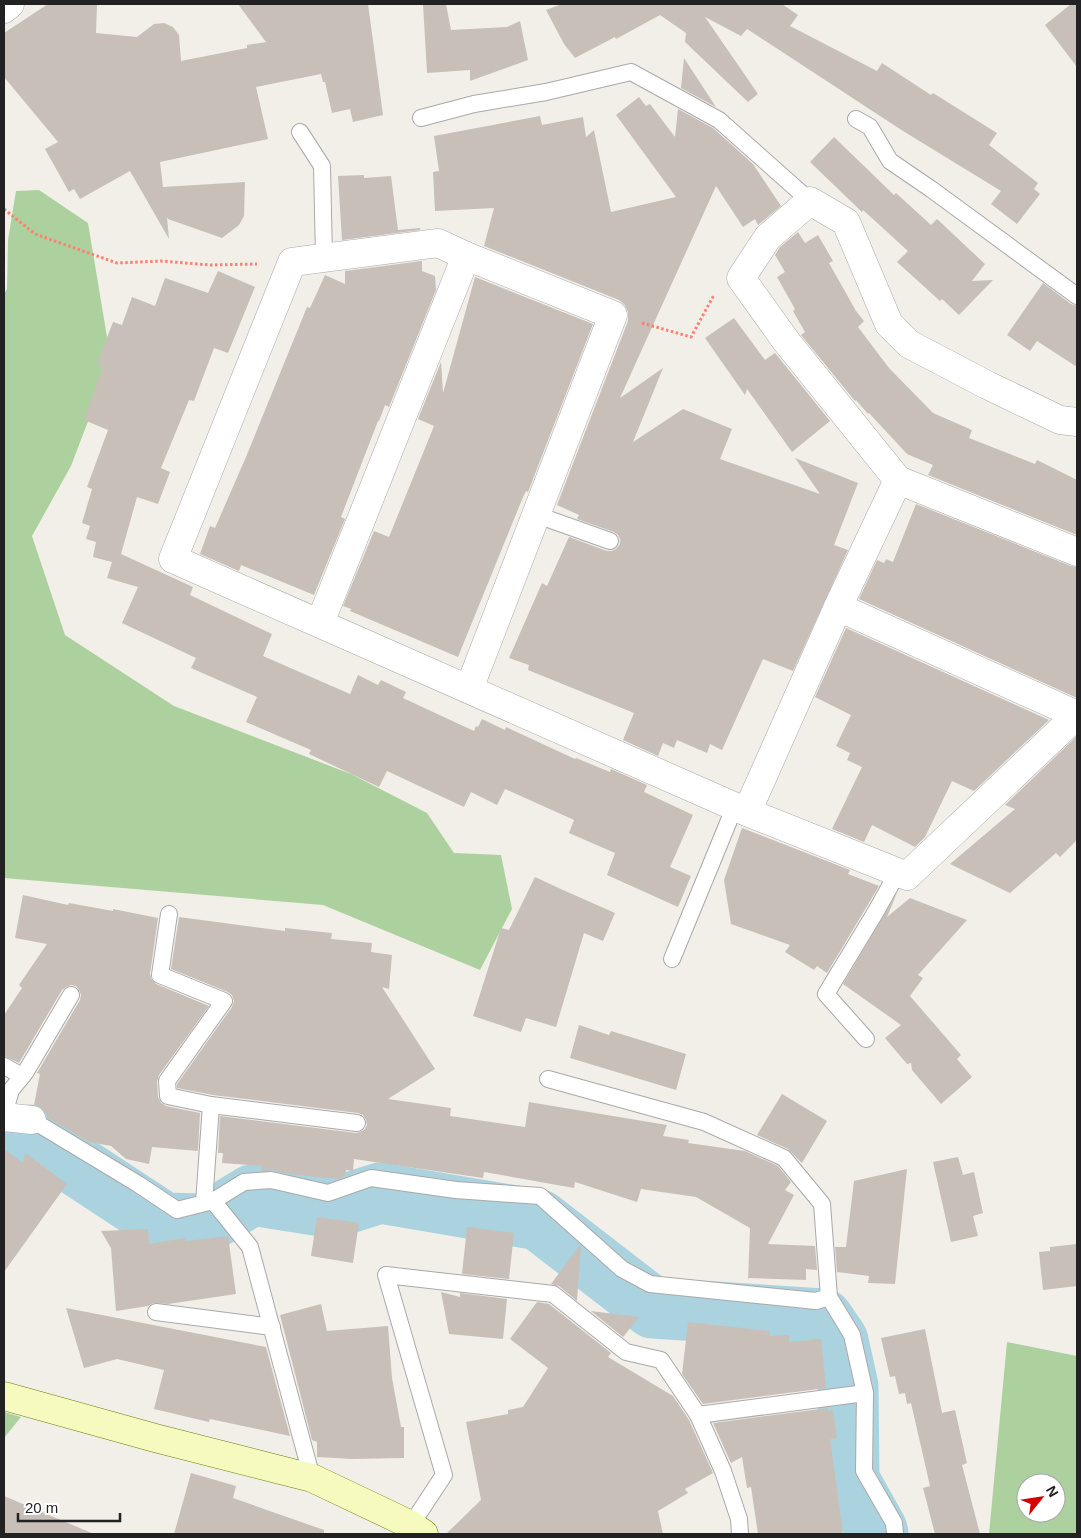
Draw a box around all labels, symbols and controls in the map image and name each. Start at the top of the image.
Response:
north arrow [1016,1473,1066,1523]
text: N [1043,1483,1062,1500]
scale bar [18,1490,120,1522]
text: 20 m [25,1499,58,1516]

